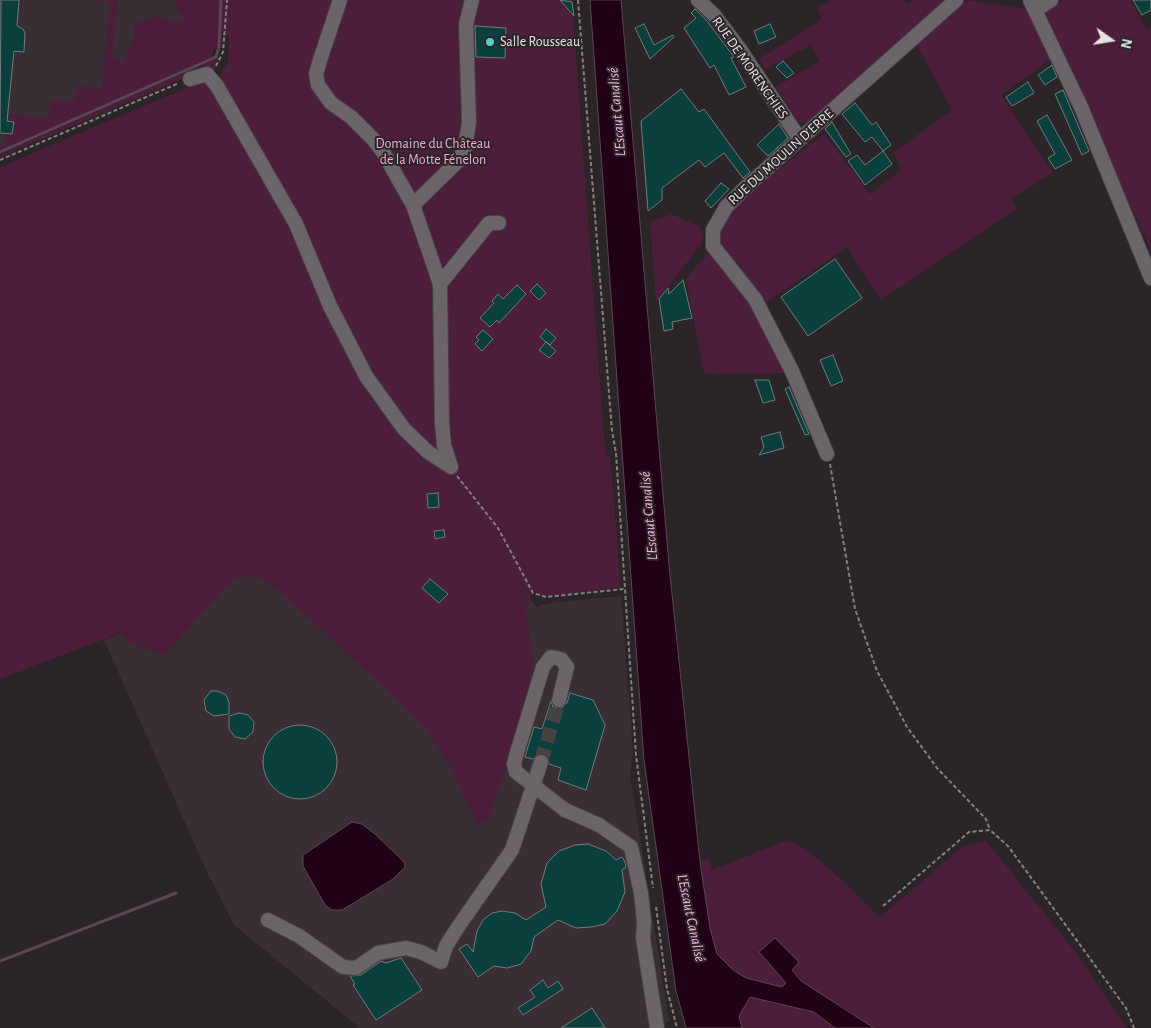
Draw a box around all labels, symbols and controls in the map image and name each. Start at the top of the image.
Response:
street label: RUE DE MORENCHIES [708,14,792,122]
north arrow [1086,15,1136,65]
place label: Salle Rousseau [500,34,580,50]
marker: Salle Rousseau [484,36,496,48]
text: N [1118,37,1134,50]
water label: L'Escaut Canalisé [604,67,630,157]
street label: RUE DU MOULIN D'ERRE [725,105,837,209]
park label: Domaine du Château de la Motte Fénelon [376,136,490,168]
water label: L'Escaut Canalisé [636,471,662,561]
water label: L'Escaut Canalisé [673,872,709,964]

